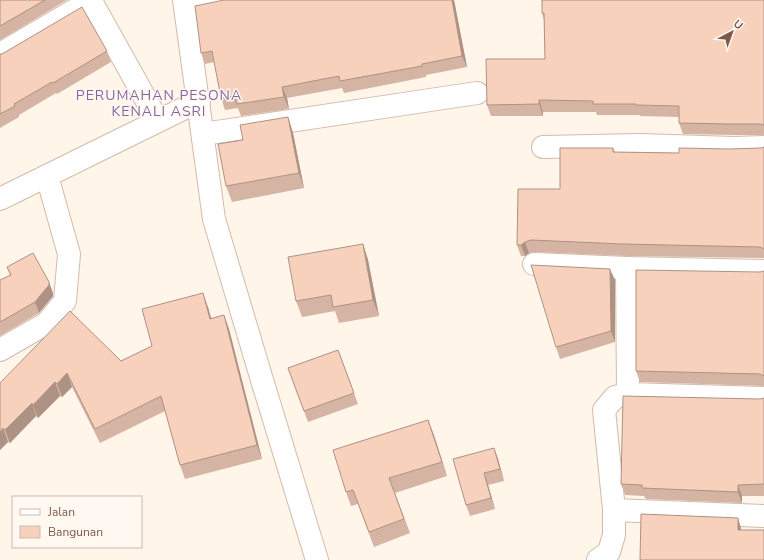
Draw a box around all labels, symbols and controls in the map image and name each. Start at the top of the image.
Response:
north arrow [712,12,752,52]
text: U [730,17,746,33]
district label: PERUMAHAN PESONA KENALI ASRI [76,86,242,121]
legend [12,496,142,548]
text: Jalan [47,504,75,520]
text: Bangunan [48,524,103,540]

